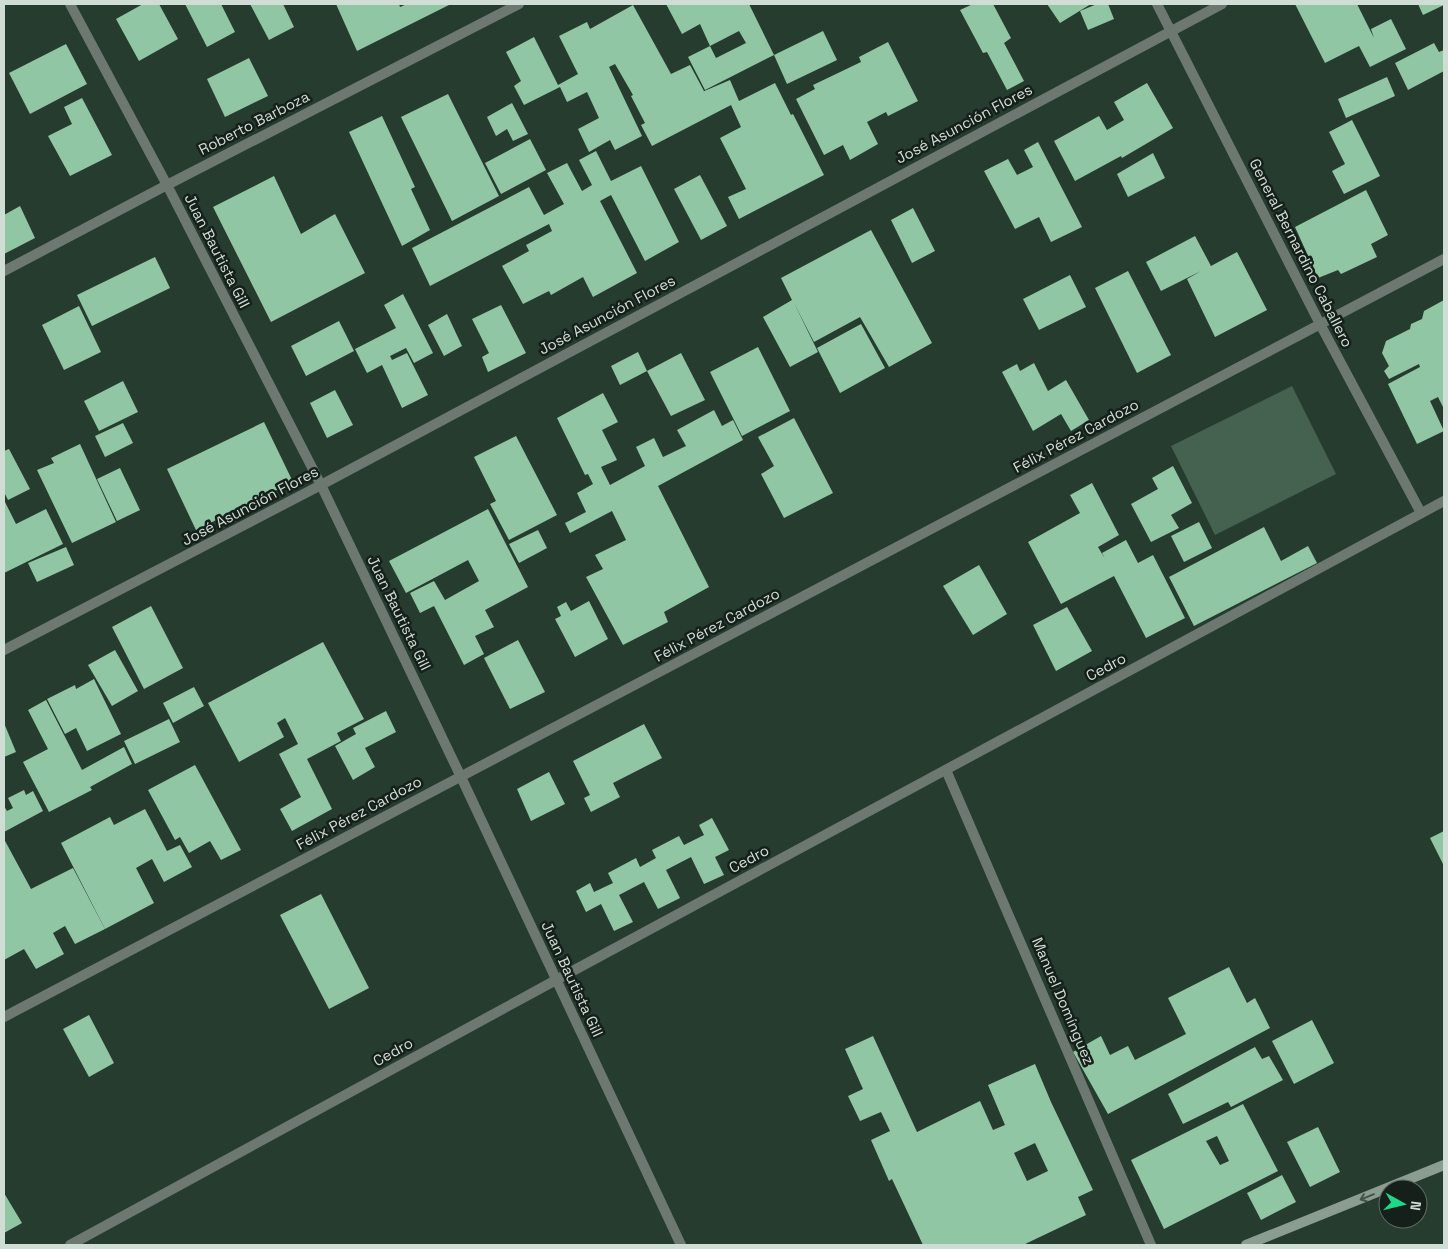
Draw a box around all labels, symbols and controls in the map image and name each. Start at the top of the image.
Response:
street label: José Asunción Flores [892,79,1035,168]
street label: Roberto Barboza [195,86,313,159]
street label: General Bernardino Caballero [1246,155,1357,350]
street label: Juan Bautista Gill [180,191,254,311]
street label: José Asunción Flores [535,270,678,359]
street label: Félix Pérez Cardozo [1010,394,1142,477]
street label: José Asunción Flores [178,461,321,550]
street label: Juan Bautista Gill [363,552,435,673]
street label: Félix Pérez Cardozo [651,583,783,666]
street label: Cedro [1082,648,1129,685]
street label: Félix Pérez Cardozo [293,771,425,854]
street label: Cedro [725,840,772,877]
street label: Juan Bautista Gill [537,918,608,1040]
street label: Manuel Domínguez [1028,934,1099,1067]
street label: Cedro [369,1033,416,1070]
north arrow [1378,1179,1428,1229]
one-way arrow [1359,1193,1374,1202]
text: N [1406,1200,1425,1212]

